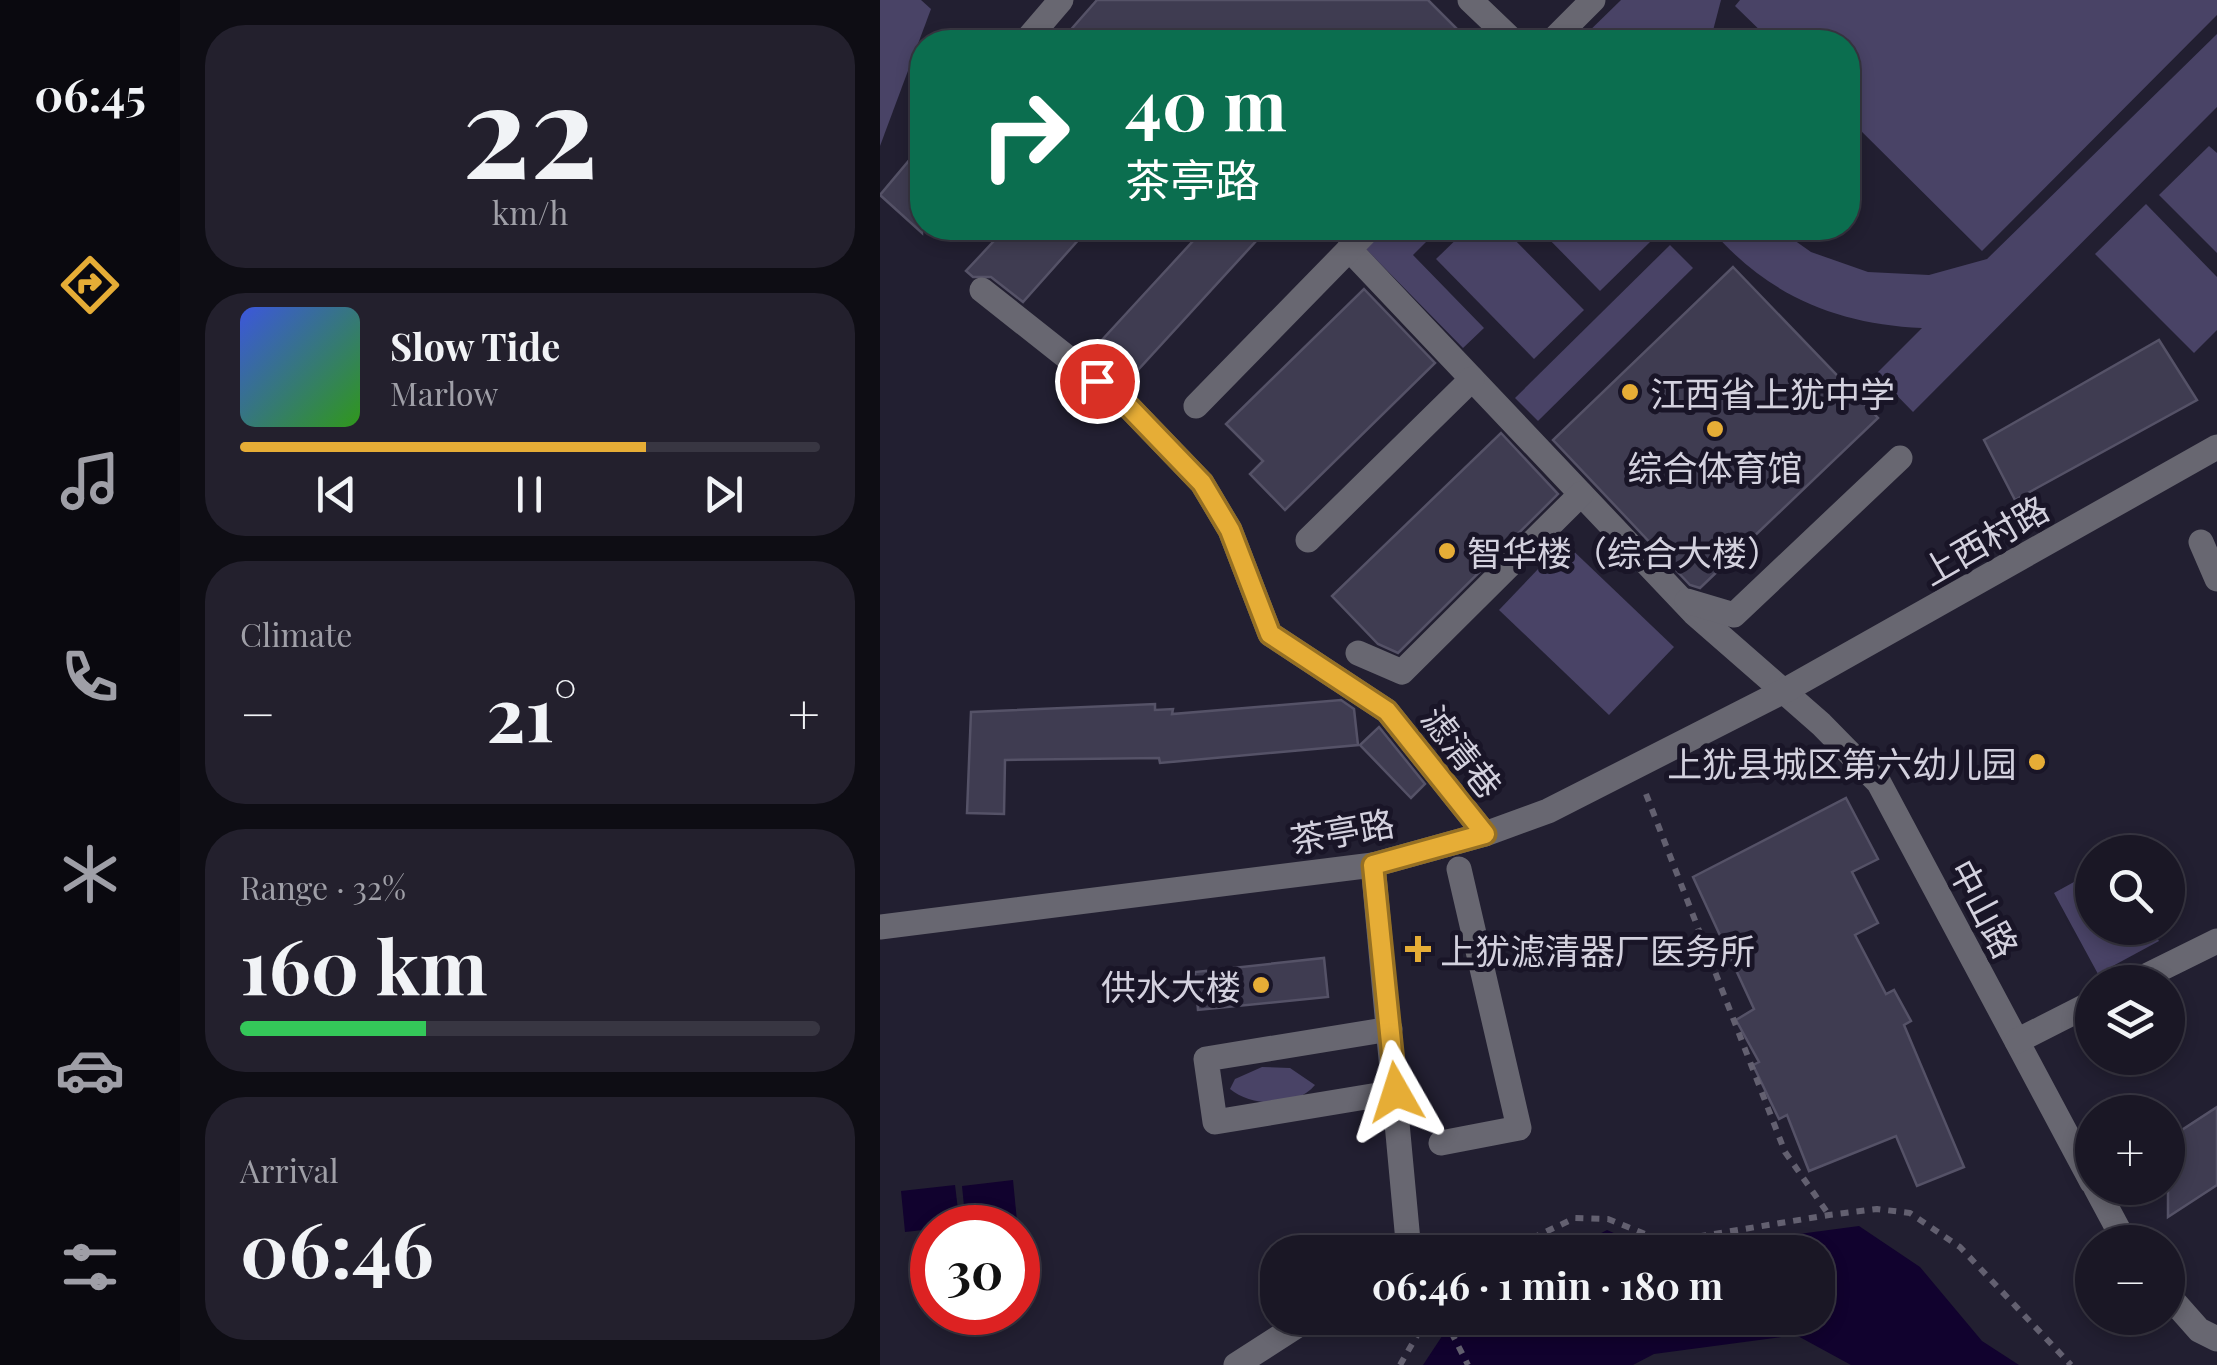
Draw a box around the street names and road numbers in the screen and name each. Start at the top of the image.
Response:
street label: 上西村路 [1912,484,2056,594]
street label: 滤清巷 [1412,695,1514,807]
street label: 茶亭路 [1286,798,1398,862]
street label: 中山路 [1940,851,2030,965]

